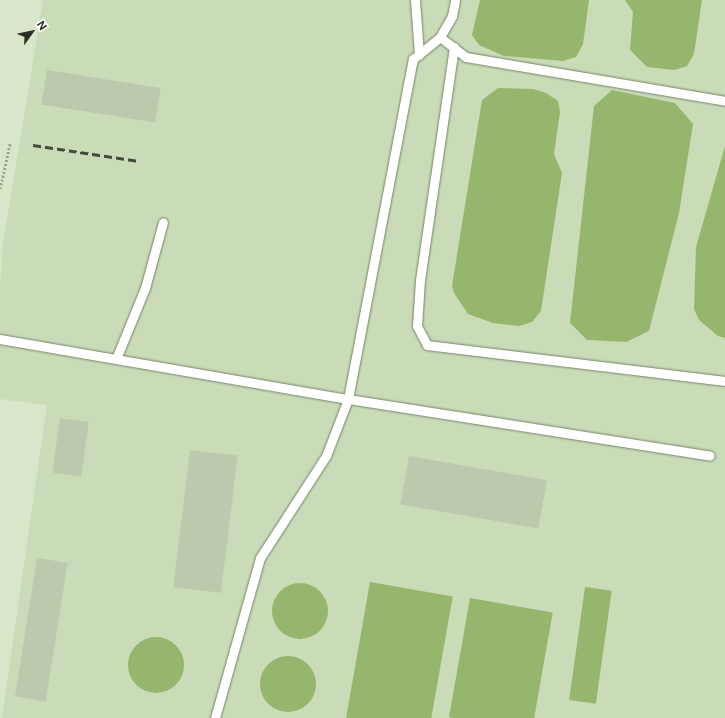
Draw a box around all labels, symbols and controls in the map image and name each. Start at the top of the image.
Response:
north arrow [12,12,52,52]
text: N [35,19,49,32]

